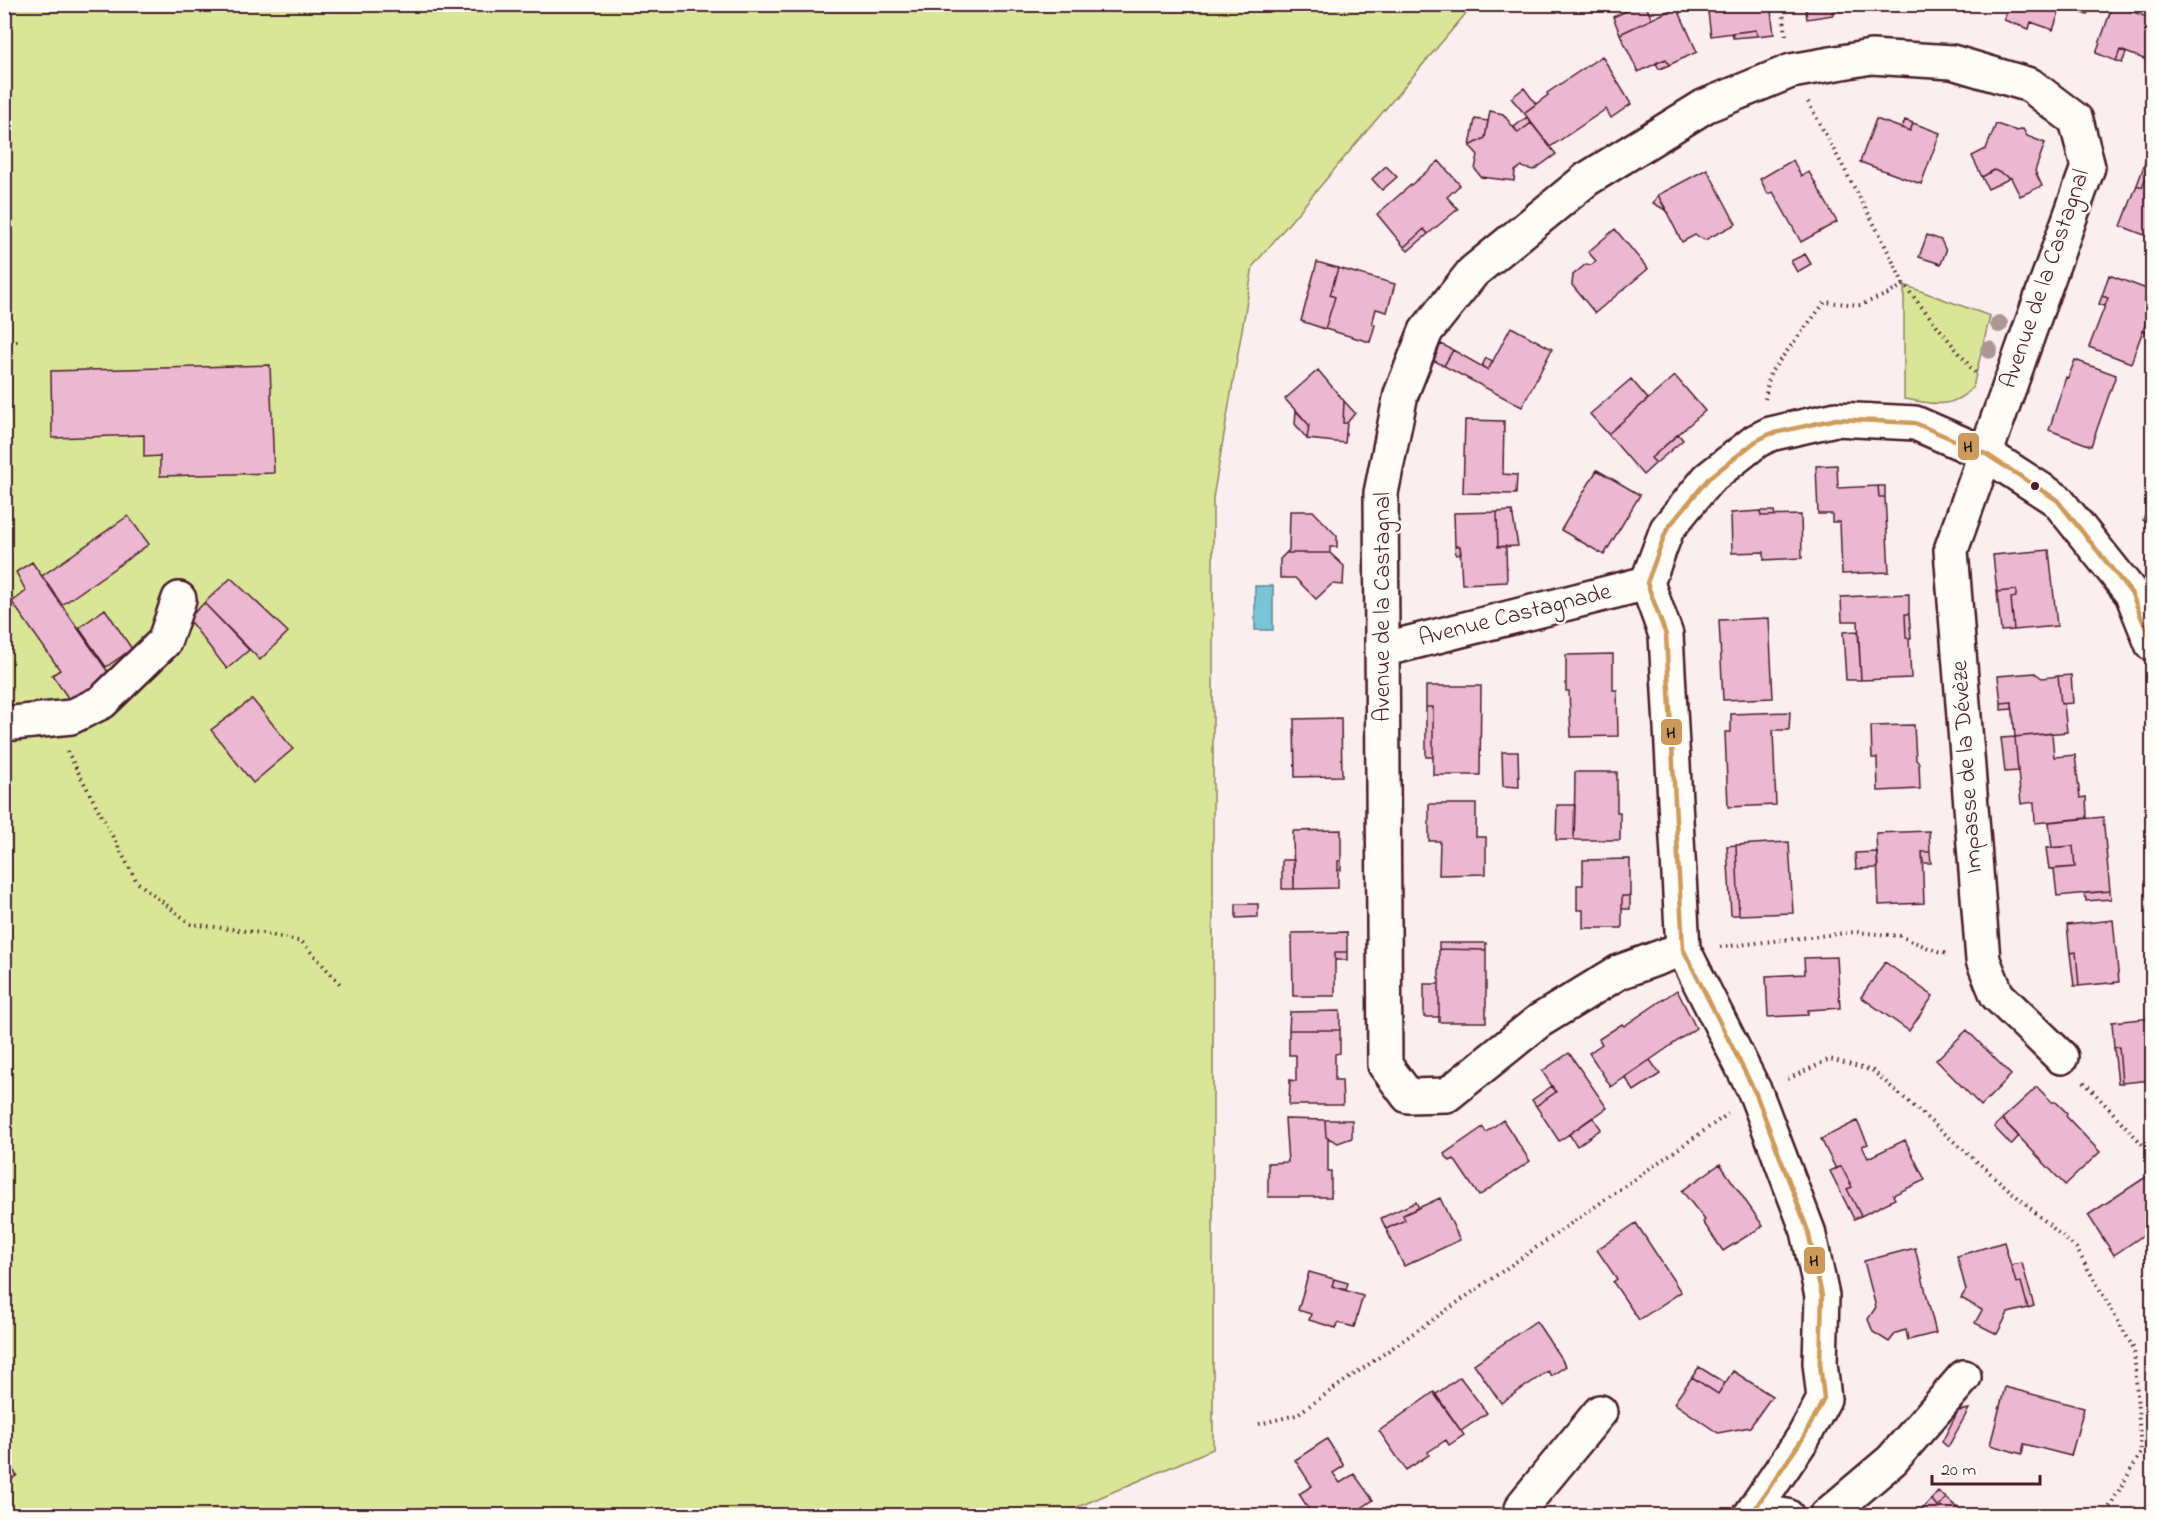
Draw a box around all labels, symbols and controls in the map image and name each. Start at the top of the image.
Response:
street label: Avenue de la Castagnal [1992,165,2100,393]
line badge: H [1957,432,1980,461]
text: H [1963,436,1973,460]
unlabelled marker [2029,480,2041,492]
street label: Avenue de la Castagnal [1366,492,1401,722]
street label: Avenue Castagnade [1415,575,1615,657]
street label: Impasse de la Dévèze [1943,659,1993,875]
line badge: H [1660,718,1683,746]
text: H [1666,722,1676,746]
line badge: H [1803,1246,1826,1275]
text: H [1809,1250,1819,1274]
scale bar [1932,1448,2040,1486]
text: 20 m [1941,1458,1976,1484]

